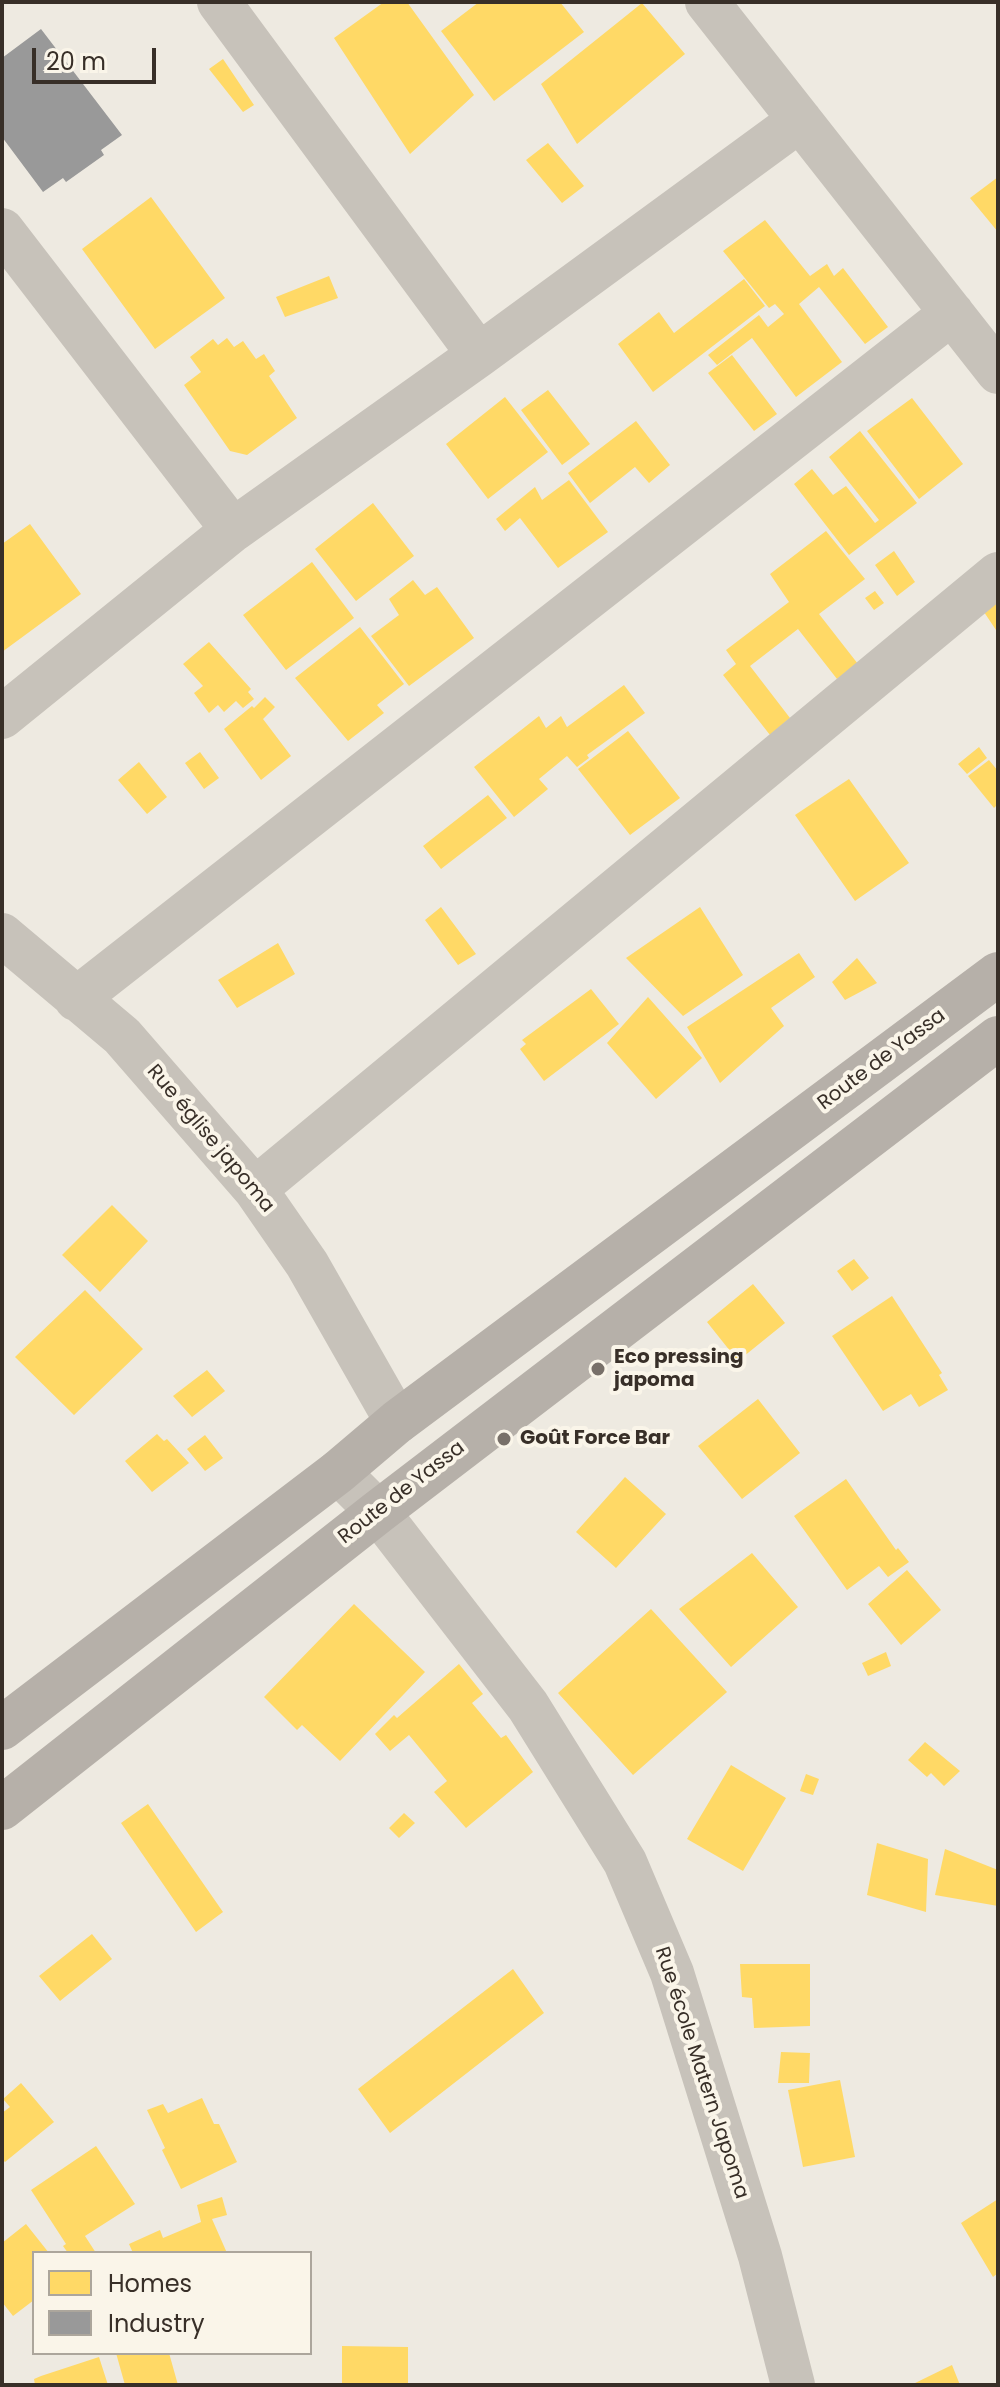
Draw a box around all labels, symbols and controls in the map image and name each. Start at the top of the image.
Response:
scale bar [36,32,160,82]
text: 20 m [46,45,106,78]
street label: Route de Yassa [813,1004,951,1116]
street label: Rue église japoma [141,1060,279,1218]
place label: Eco pressing japoma [614,1346,744,1393]
marker: Eco pressing japoma [589,1360,607,1378]
place label: Goût Force Bar [520,1427,670,1451]
marker: Goût Force Bar [495,1430,513,1448]
street label: Route de Yassa [334,1436,470,1550]
street label: Rue école Matern Japoma [649,1944,753,2202]
legend [32,2251,312,2355]
text: Homes [108,2267,192,2300]
text: Industry [108,2307,205,2340]

